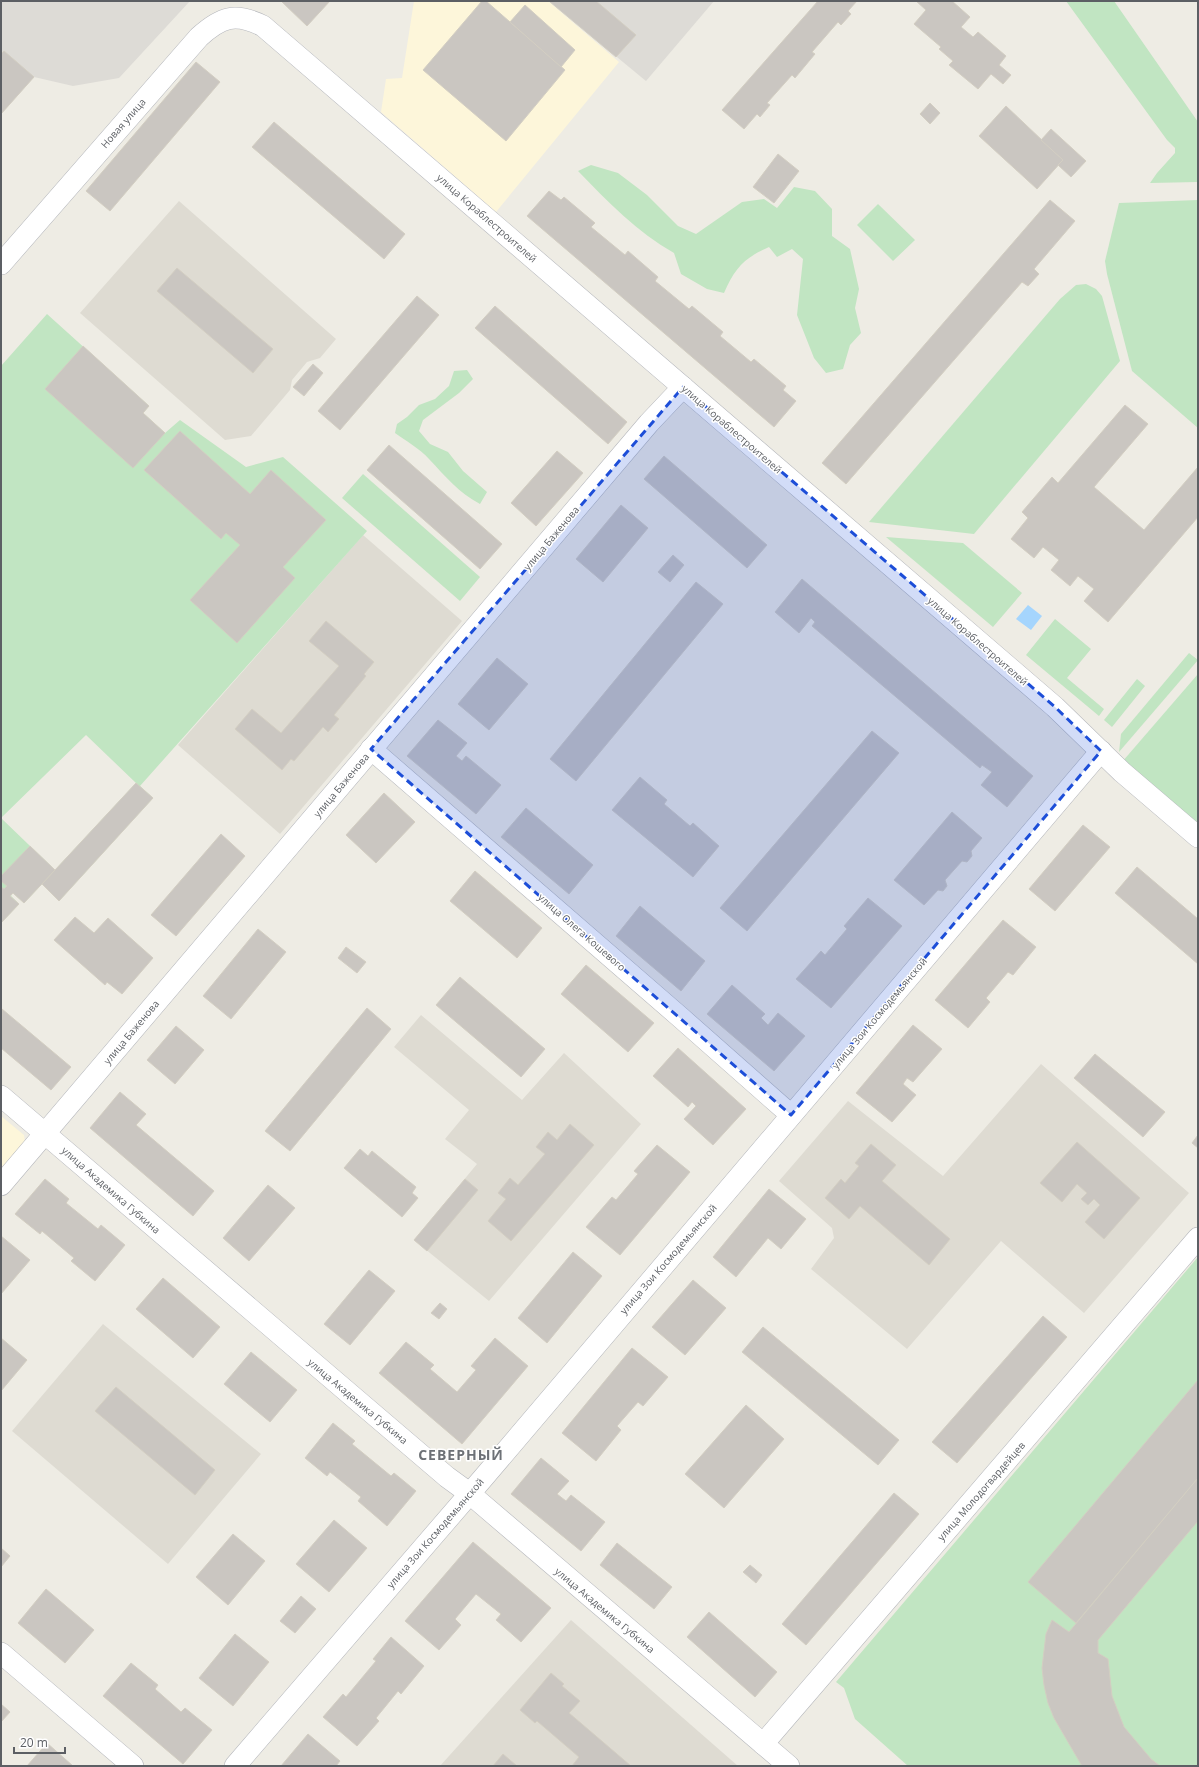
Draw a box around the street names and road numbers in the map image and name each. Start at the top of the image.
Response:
street label: Новая улица [97,95,149,151]
street label: улица Кораблестроителей [434,171,540,265]
street label: улица Кораблестроителей [679,382,785,476]
street label: улица Баженова [520,503,582,573]
street label: улица Кораблестроителей [925,594,1031,688]
street label: улица Баженова [310,750,372,820]
street label: улица Олега Кошевого [535,890,629,974]
street label: улица Зои Космодемьянской [828,954,930,1072]
street label: улица Баженова [100,997,162,1067]
street label: улица Академика Губкина [59,1143,163,1237]
street label: улица Зои Космодемьянской [616,1201,720,1317]
street label: улица Академика Губкина [305,1355,411,1447]
street label: улица Молодогвардейцев [934,1438,1028,1544]
street label: улица Зои Космодемьянской [383,1475,487,1591]
street label: улица Академика Губкина [552,1564,658,1656]

